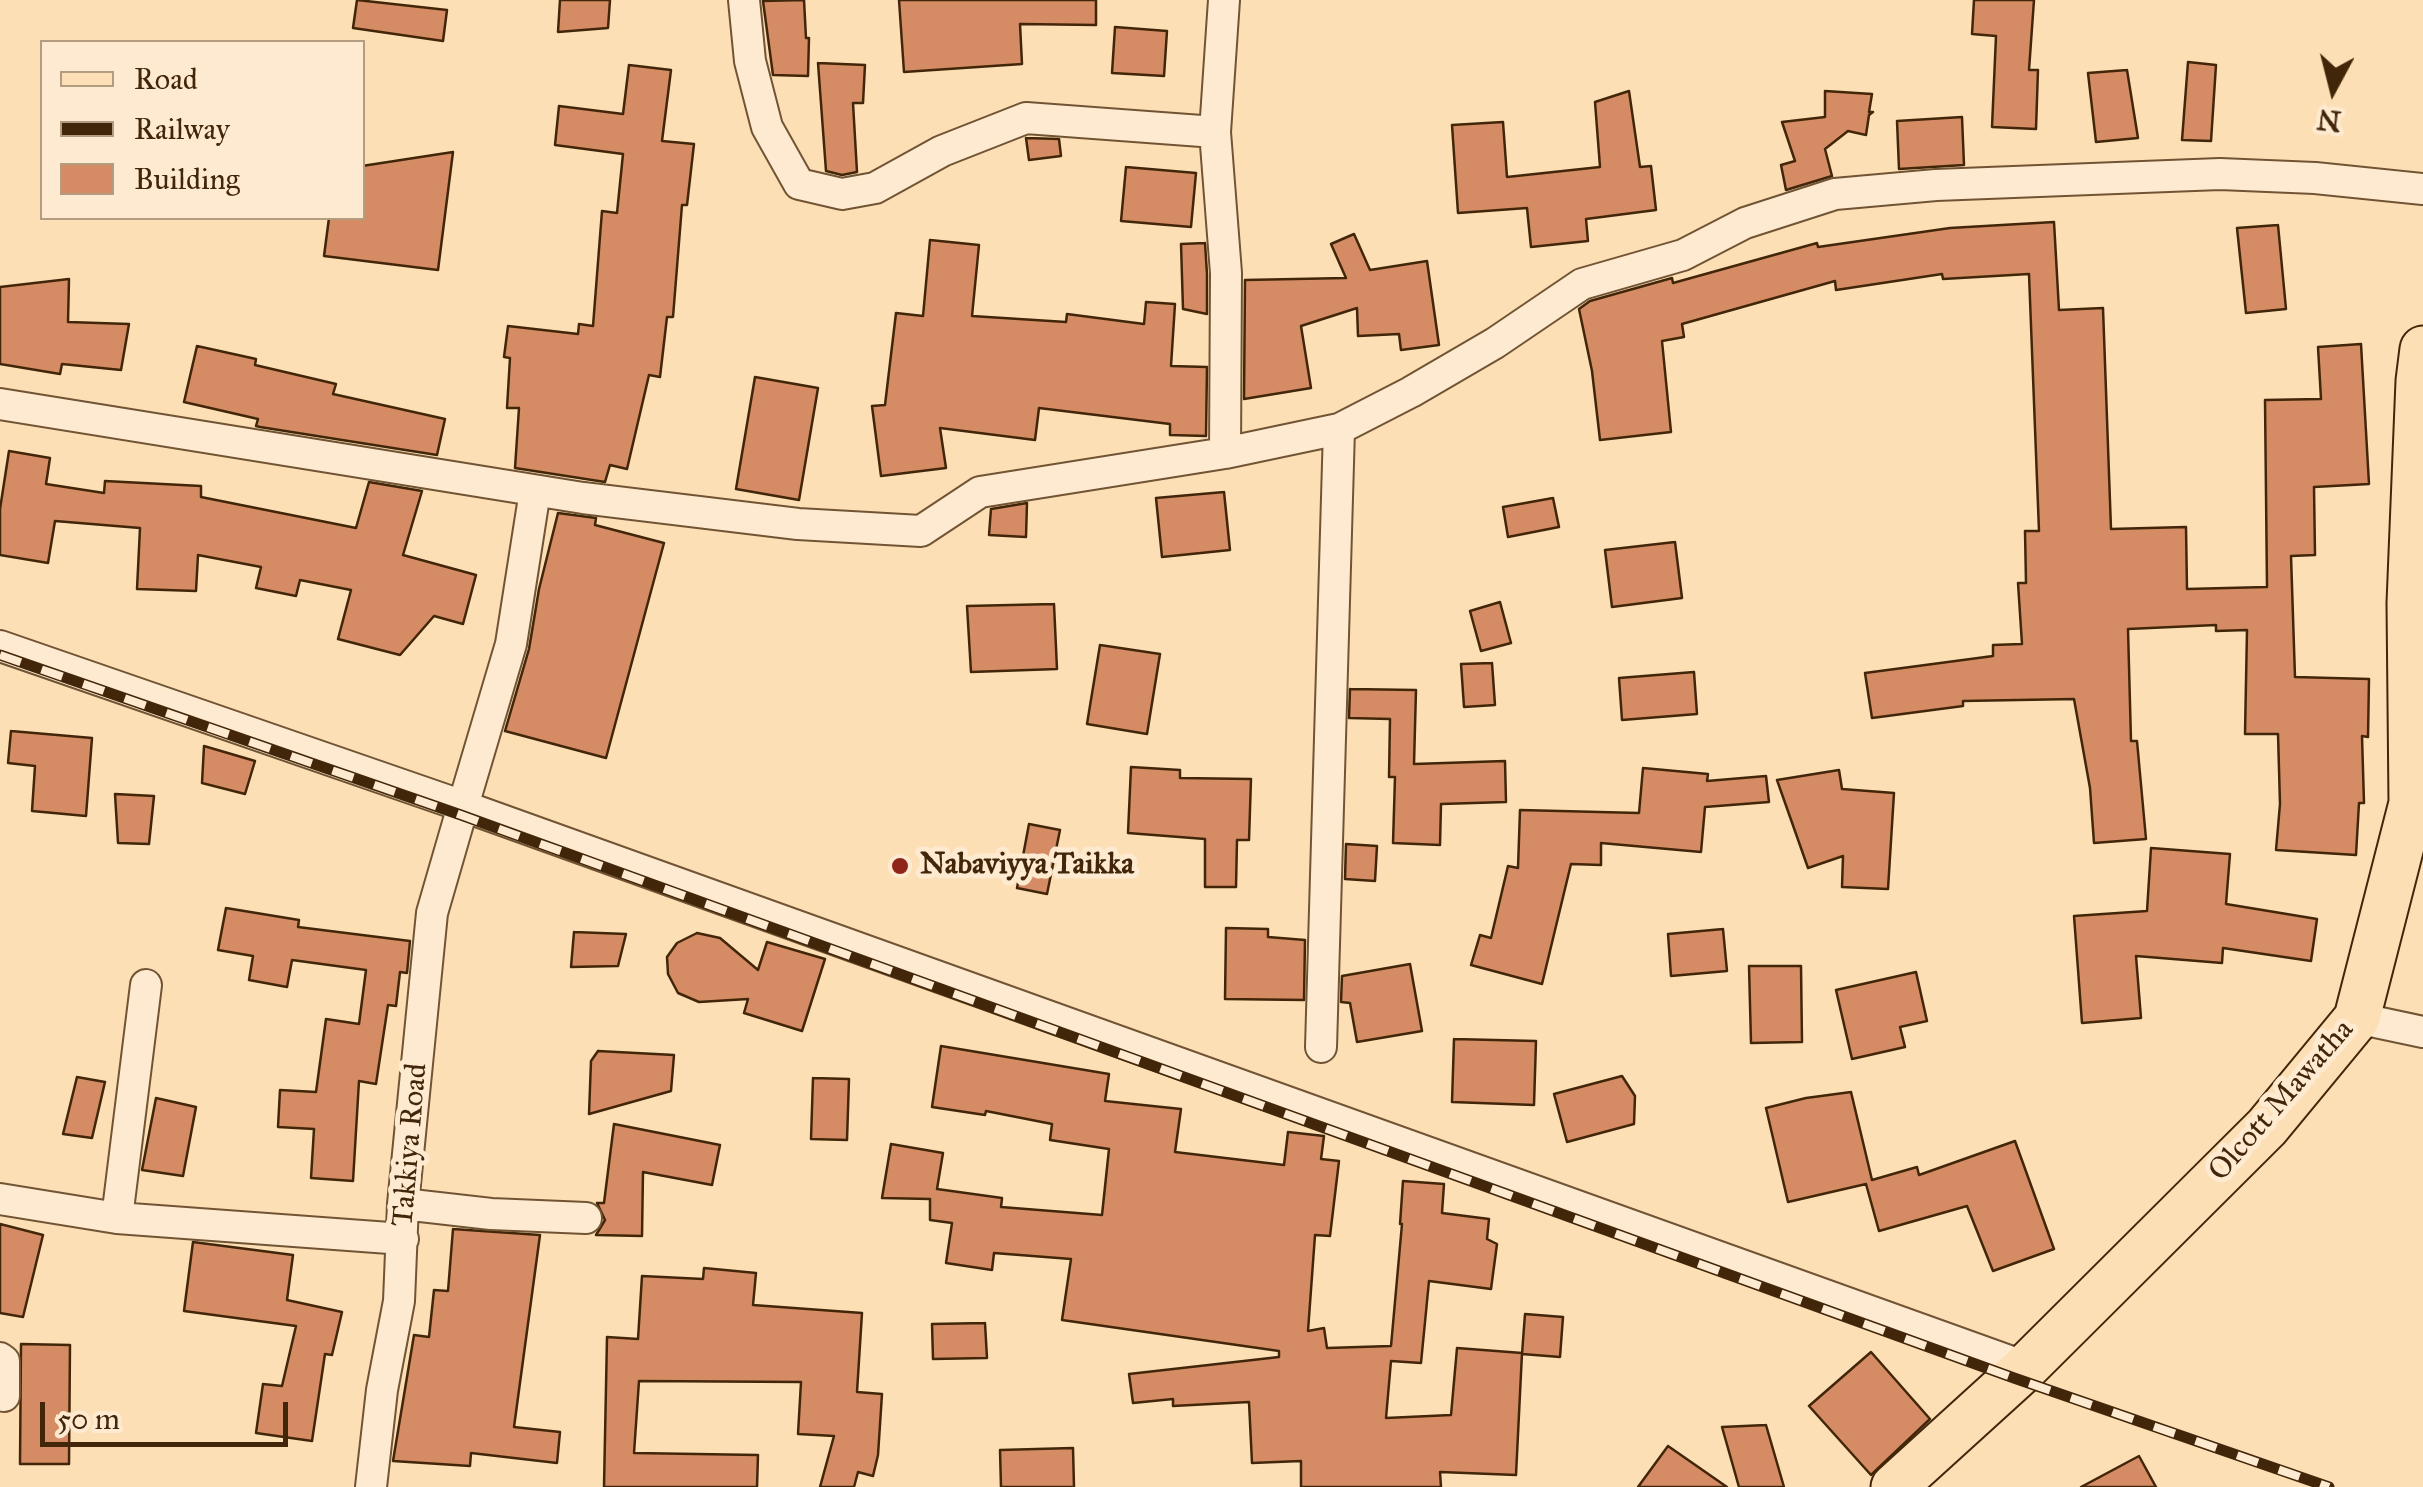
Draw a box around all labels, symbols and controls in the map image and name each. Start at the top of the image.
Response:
legend [40,40,365,220]
north arrow [2283,40,2383,140]
text: Road [134,61,198,97]
text: N [2315,101,2343,139]
text: Railway [134,111,230,147]
text: Building [134,161,240,197]
place label: Nabaviyya Taikka [920,848,1134,884]
marker: Nabaviyya Taikka [889,855,911,877]
street label: Olcott Mawatha [2202,1013,2362,1189]
street label: Takkiya Road [386,1062,436,1228]
scale bar [45,1382,292,1444]
text: 50 m [57,1401,120,1437]

